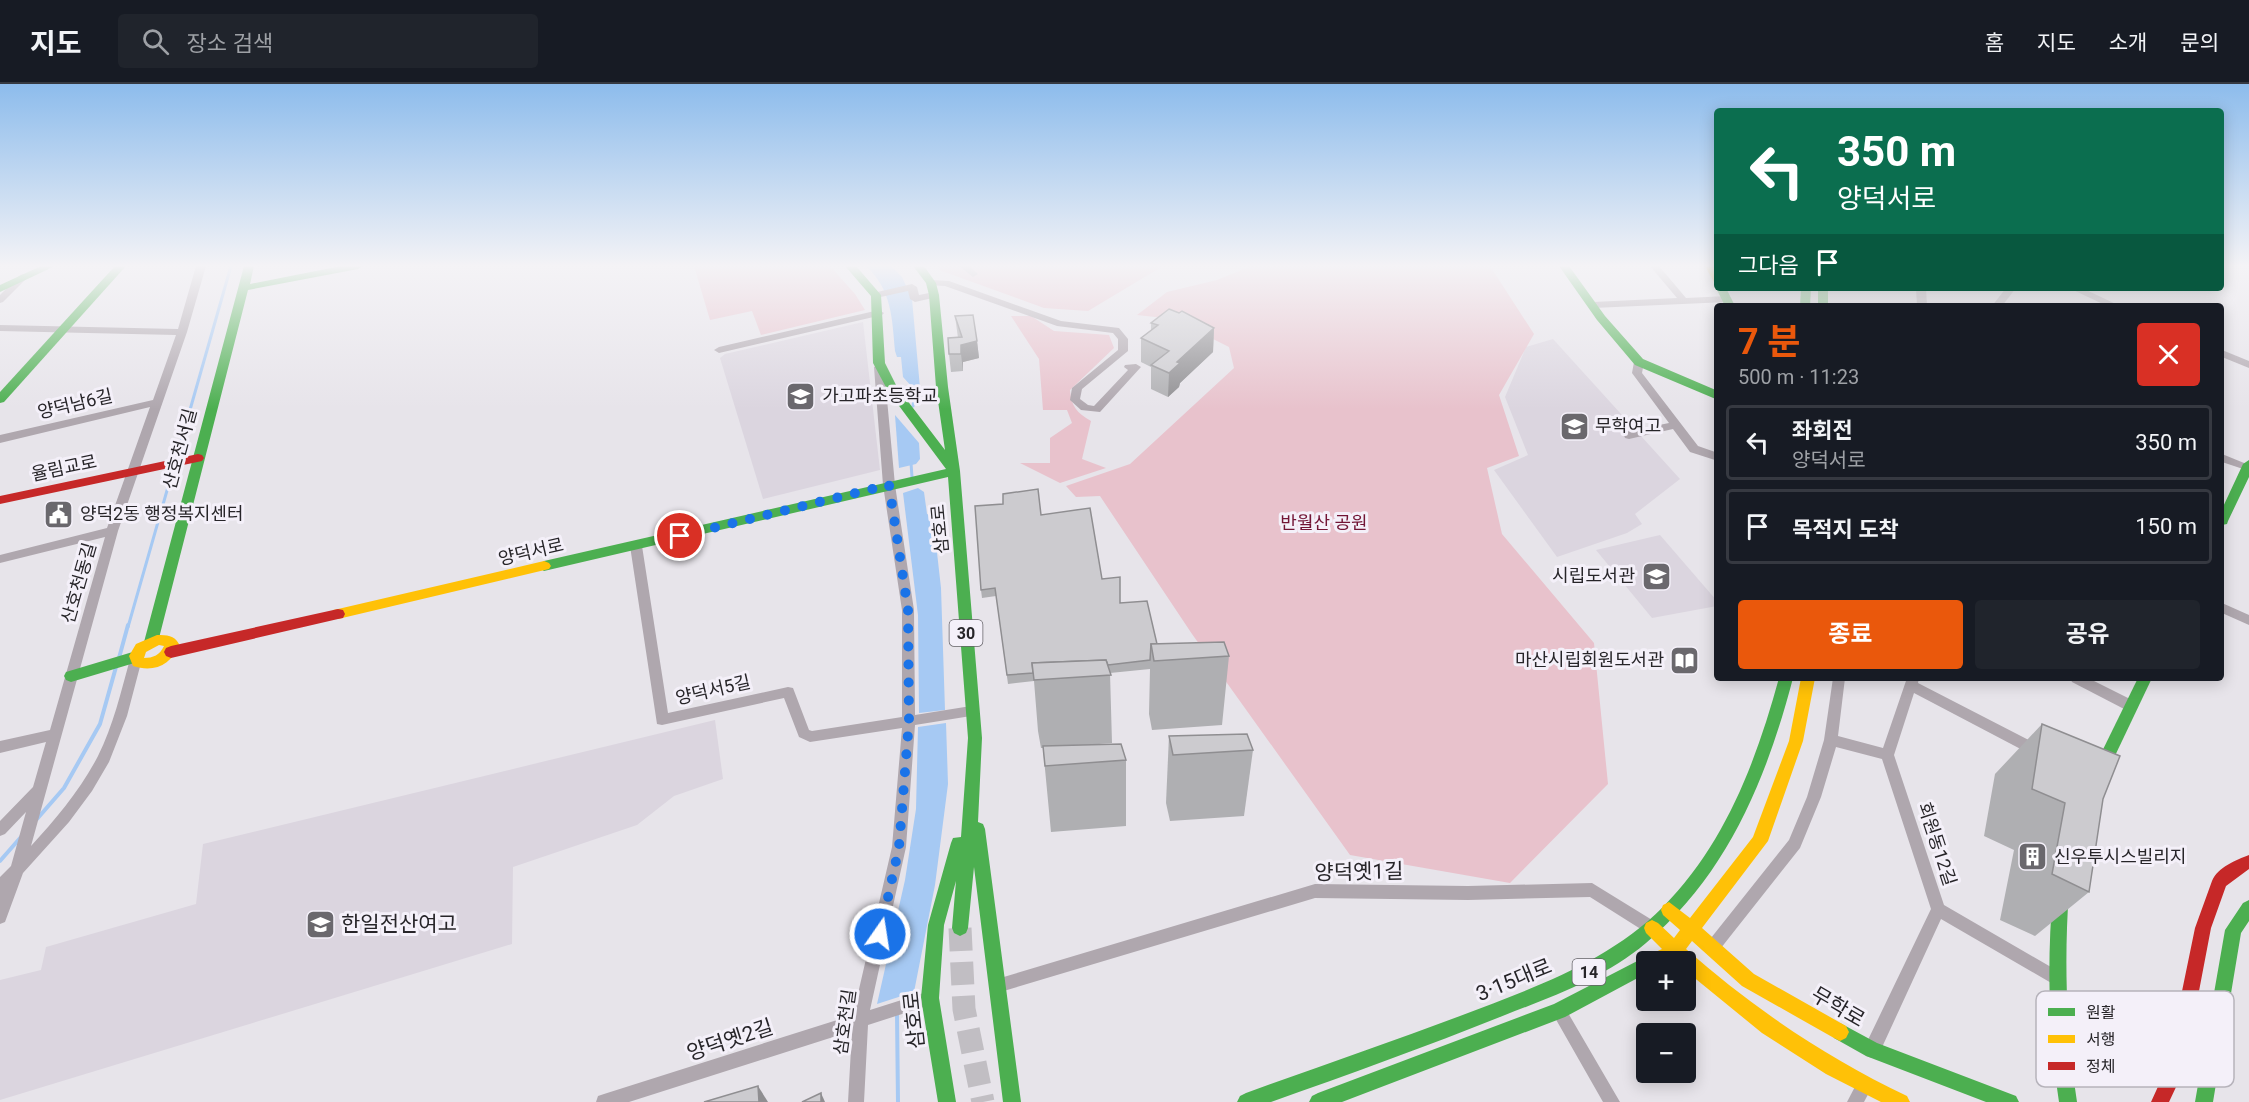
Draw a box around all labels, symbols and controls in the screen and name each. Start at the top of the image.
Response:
search box [118,14,538,68]
icon: search [139,25,172,58]
text: 지도 [30,27,82,60]
text: 장소 검색 [187,31,273,56]
text: 홈 [1985,31,2004,55]
text: 지도 [2037,31,2076,55]
text: 소개 [2109,31,2147,55]
text: 문의 [2180,31,2219,55]
text: 350 m [1837,127,1956,176]
icon: left [1738,132,1816,210]
text: 양덕서로 [1837,183,1936,215]
icon: arrive [1811,246,1844,279]
text: 그다음 [1738,253,1799,278]
text: 7 분 [1738,321,1801,363]
button: close [2137,323,2200,386]
text: 500 m · 11:23 [1738,365,1859,389]
school or university icon: 가고파초등학교 [785,380,817,412]
street label: 양덕남6길 [35,385,114,422]
place label: 가고파초등학교 [822,385,938,406]
street label: 산호천서길 [159,406,200,492]
school or university icon: 무학여고 [1558,410,1590,442]
place label: 무학여고 [1595,415,1661,436]
text: 좌회전 [1792,418,1853,443]
icon: left [1741,426,1774,459]
text: 350 m [2135,430,2197,455]
text: 양덕서로 [1792,448,1866,472]
street label: 율림교로 [29,450,98,485]
public building icon: 양덕2동 행정복지센터 [43,498,75,530]
place label: 양덕2동 행정복지센터 [80,503,244,524]
street label: 삼호로 [927,503,952,555]
pin [654,510,705,561]
icon: arrive [1741,510,1774,543]
park label: 반월산 공원 [1280,512,1368,533]
text: 150 m [2135,514,2197,539]
text: 목적지 도착 [1792,517,1899,542]
icon: arrive [663,519,696,552]
street label: 양덕서로 [496,534,566,569]
street label: 산호천동길 [57,540,100,626]
school or university icon: 시립도서관 [1640,560,1672,592]
place label: 시립도서관 [1552,565,1635,586]
button: 종료 [1738,600,1963,669]
button: 공유 [1975,600,2200,669]
road number: 30 [950,620,982,646]
library icon: 마산시립회원도서관 [1669,644,1701,676]
place label: 마산시립회원도서관 [1515,649,1664,670]
street label: 양덕서5길 [673,671,752,708]
street label: 회원동12길 [1914,799,1961,888]
building icon: 신우투시스빌리지 [2017,841,2049,873]
place label: 신우투시스빌리지 [2054,846,2186,867]
street label: 양덕옛1길 [1314,859,1404,885]
position arrow [848,902,912,966]
school or university icon: 한일전산여고 [304,908,336,940]
place label: 한일전산여고 [341,912,457,936]
map controls [1636,951,1696,1083]
button: + [1636,951,1696,1011]
street label: 3·15대로 [1473,954,1555,1006]
road number: 14 [1572,959,1606,985]
street label: 무학로 [1807,982,1869,1032]
street label: 삼호천길 [829,988,860,1056]
street label: 삼호로 [899,990,929,1050]
legend [2036,991,2234,1087]
text: 원활 [2086,1003,2116,1022]
street label: 양덕옛2길 [684,1015,776,1065]
button: − [1636,1023,1696,1083]
text: 서행 [2086,1030,2115,1049]
text: 정체 [2086,1057,2115,1076]

